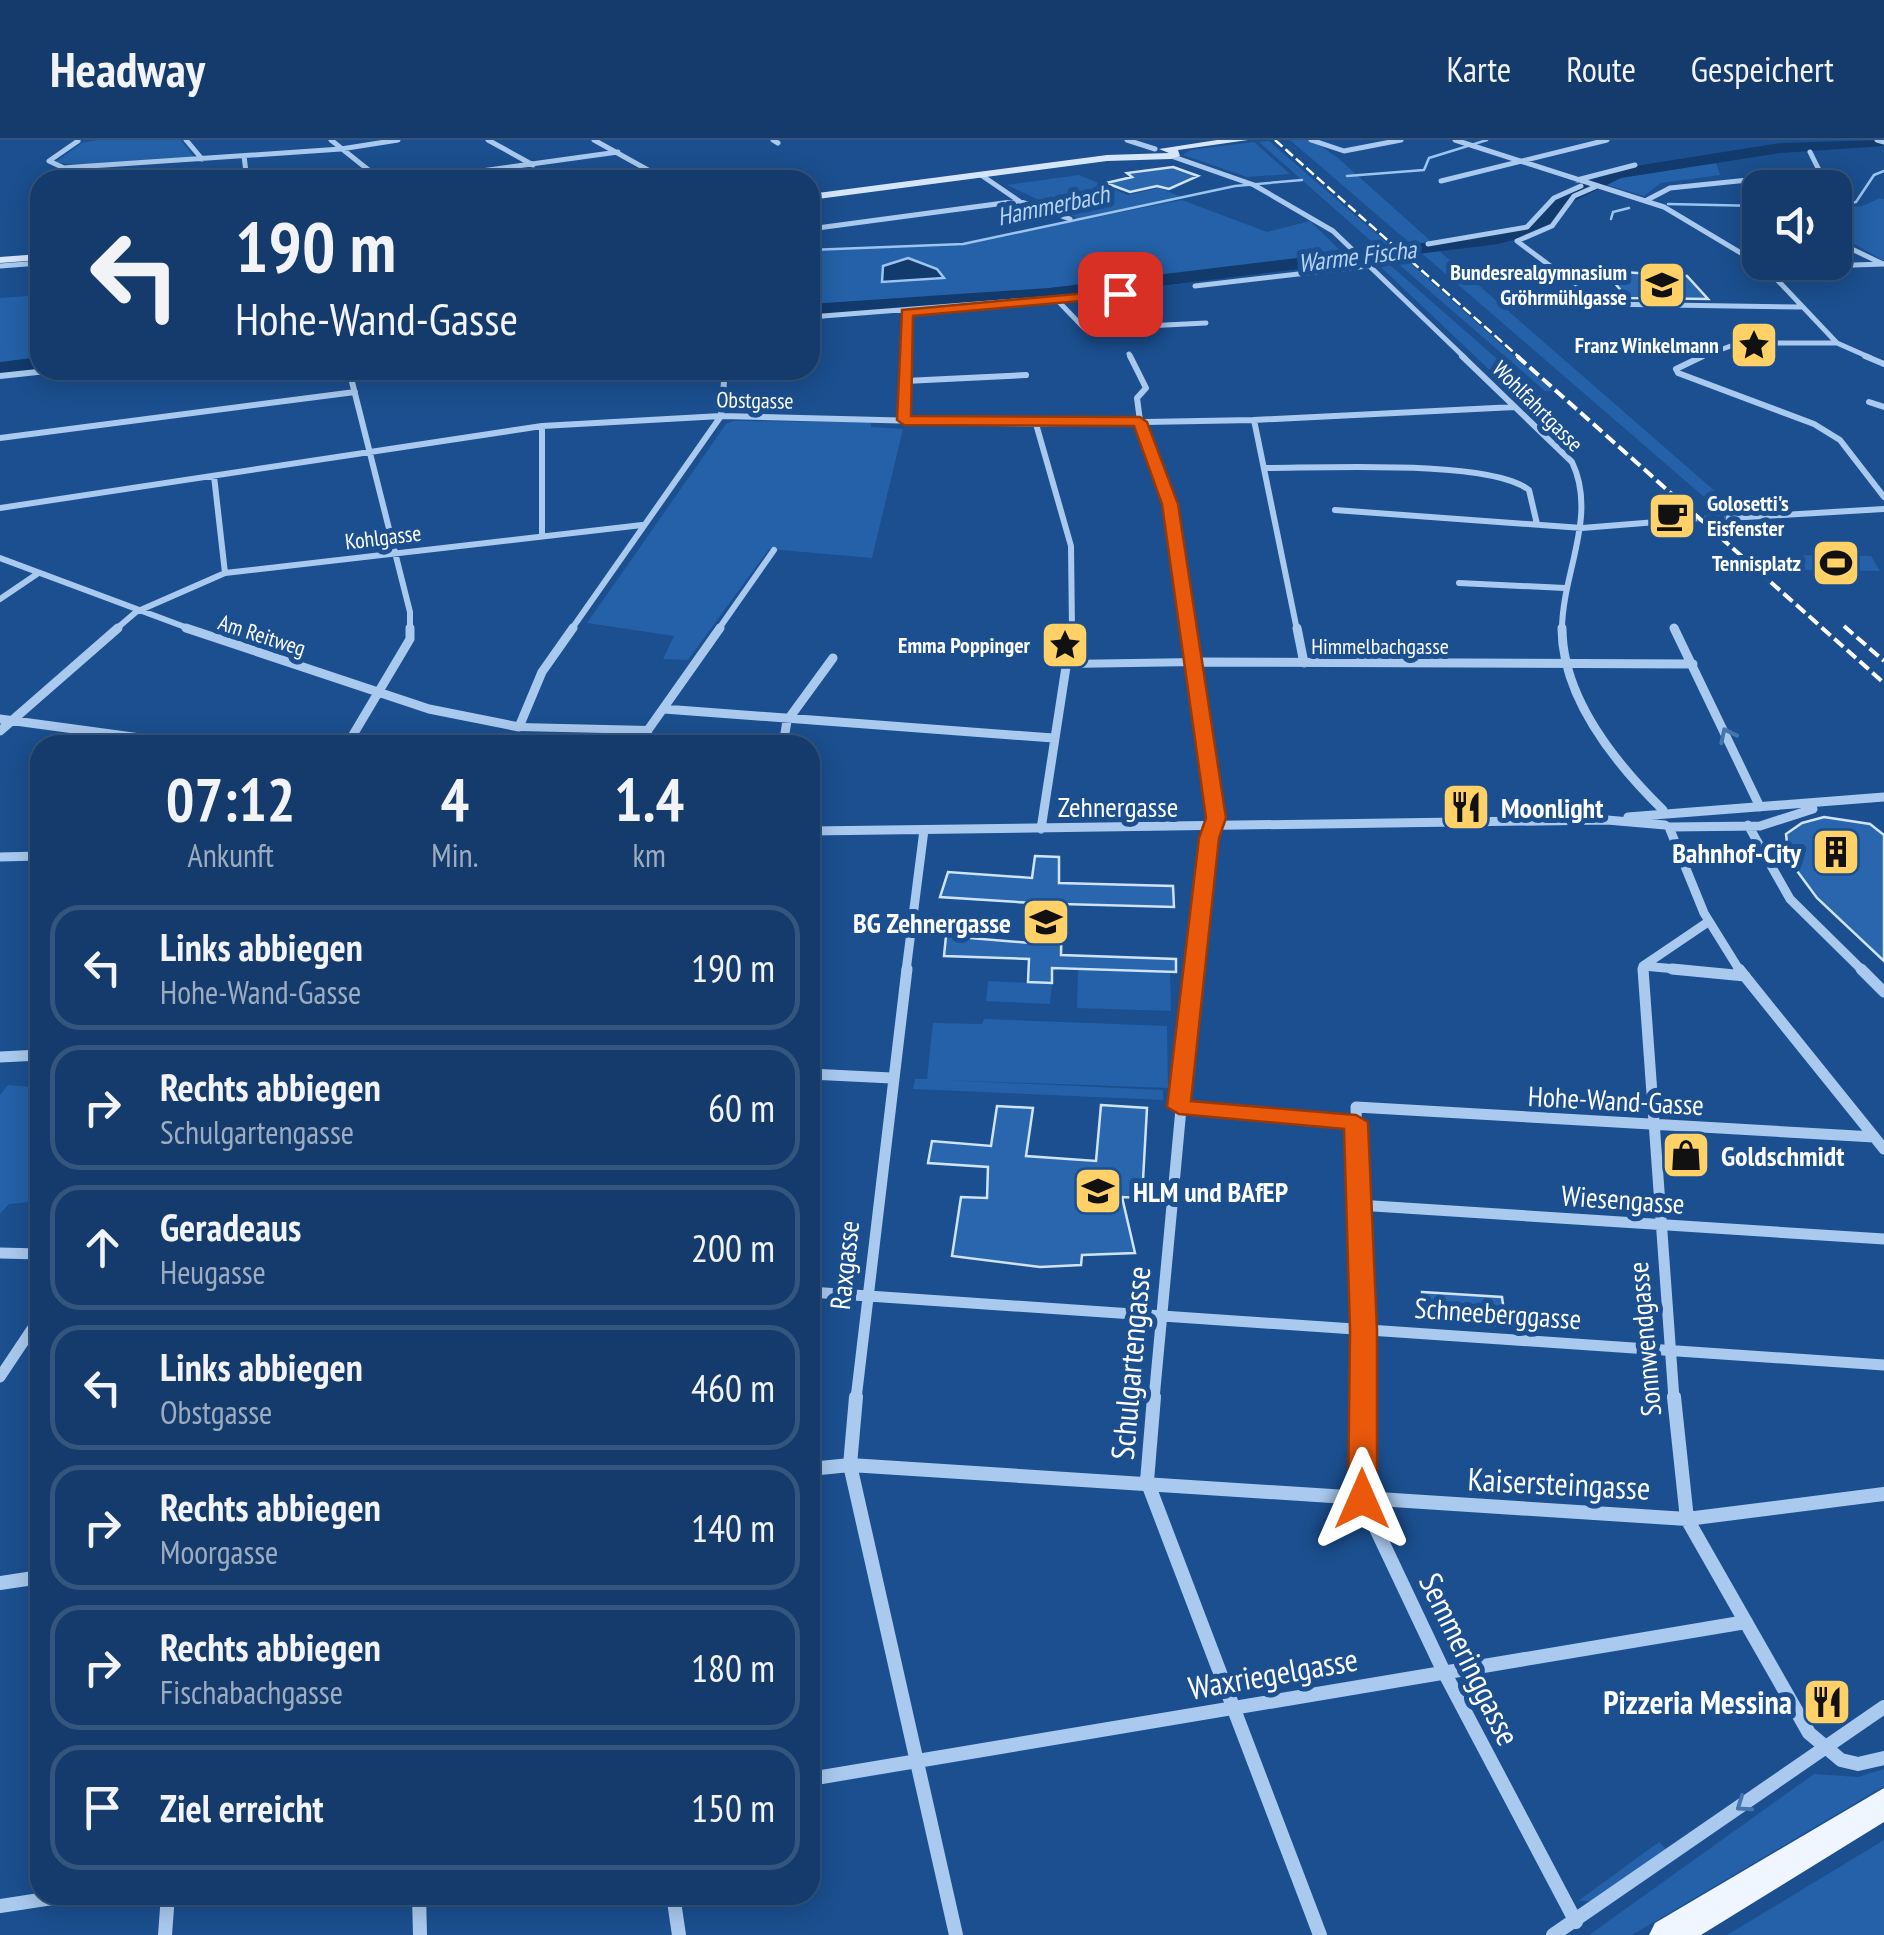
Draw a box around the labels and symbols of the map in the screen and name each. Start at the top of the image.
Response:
water label: Hammerbach [994,177,1114,232]
water label: Warme Fischa [1296,233,1420,279]
pin [1078,252,1163,337]
place label: Bundesrealgymnasium Gröhrmühlgasse [1450,258,1627,311]
school or university icon: Bundesrealgymnasium Gröhrmühlgasse [1636,259,1688,311]
place icon: Franz Winkelmann [1728,319,1780,371]
place label: Franz Winkelmann [1575,331,1719,359]
street label: Wohlfahrtgasse [1487,355,1589,457]
street label: Obstgasse [716,385,794,415]
place label: Golosetti's Eisfenster [1707,489,1789,542]
cafe icon: Golosetti's Eisfenster [1646,490,1698,542]
street label: Kohlgasse [343,518,423,556]
sports icon: Tennisplatz [1810,537,1862,589]
place label: Tennisplatz [1712,549,1801,577]
street label: Am Reitweg [215,608,309,662]
place icon: Emma Poppinger [1039,619,1091,671]
place label: Emma Poppinger [898,631,1031,659]
street label: Himmelbachgasse [1311,632,1449,660]
one-way arrow [1720,727,1740,745]
restaurant icon: Moonlight [1440,781,1492,833]
street label: Zehnergasse [1058,788,1178,825]
place label: Moonlight [1501,789,1603,826]
building icon: Bahnhof-City [1810,826,1862,878]
place label: Bahnhof-City [1672,834,1802,871]
school or university icon: BG Zehnergasse [1020,896,1072,948]
place label: BG Zehnergasse [853,904,1011,941]
street label: Hohe-Wand-Gasse [1527,1077,1705,1123]
shop icon: Goldschmidt [1660,1129,1712,1181]
place label: Goldschmidt [1721,1137,1844,1174]
school or university icon: HLM und BAfEP [1072,1165,1124,1217]
place label: HLM und BAfEP [1133,1173,1288,1210]
street label: Wiesengasse [1560,1176,1686,1222]
street label: Raxgasse [821,1219,867,1311]
street label: Sonnwendgasse [1619,1260,1669,1418]
street label: Schulgartengasse [1101,1265,1159,1461]
street label: Schneeberggasse [1414,1289,1582,1337]
position arrow [1310,1447,1414,1551]
street label: Kaisersteingasse [1467,1457,1651,1509]
street label: Semmeringgasse [1410,1566,1530,1752]
street label: Waxriegelgasse [1185,1637,1361,1709]
restaurant icon: Pizzeria Messina [1801,1676,1853,1728]
place label: Pizzeria Messina [1603,1681,1792,1723]
one-way arrow [1736,1793,1755,1811]

